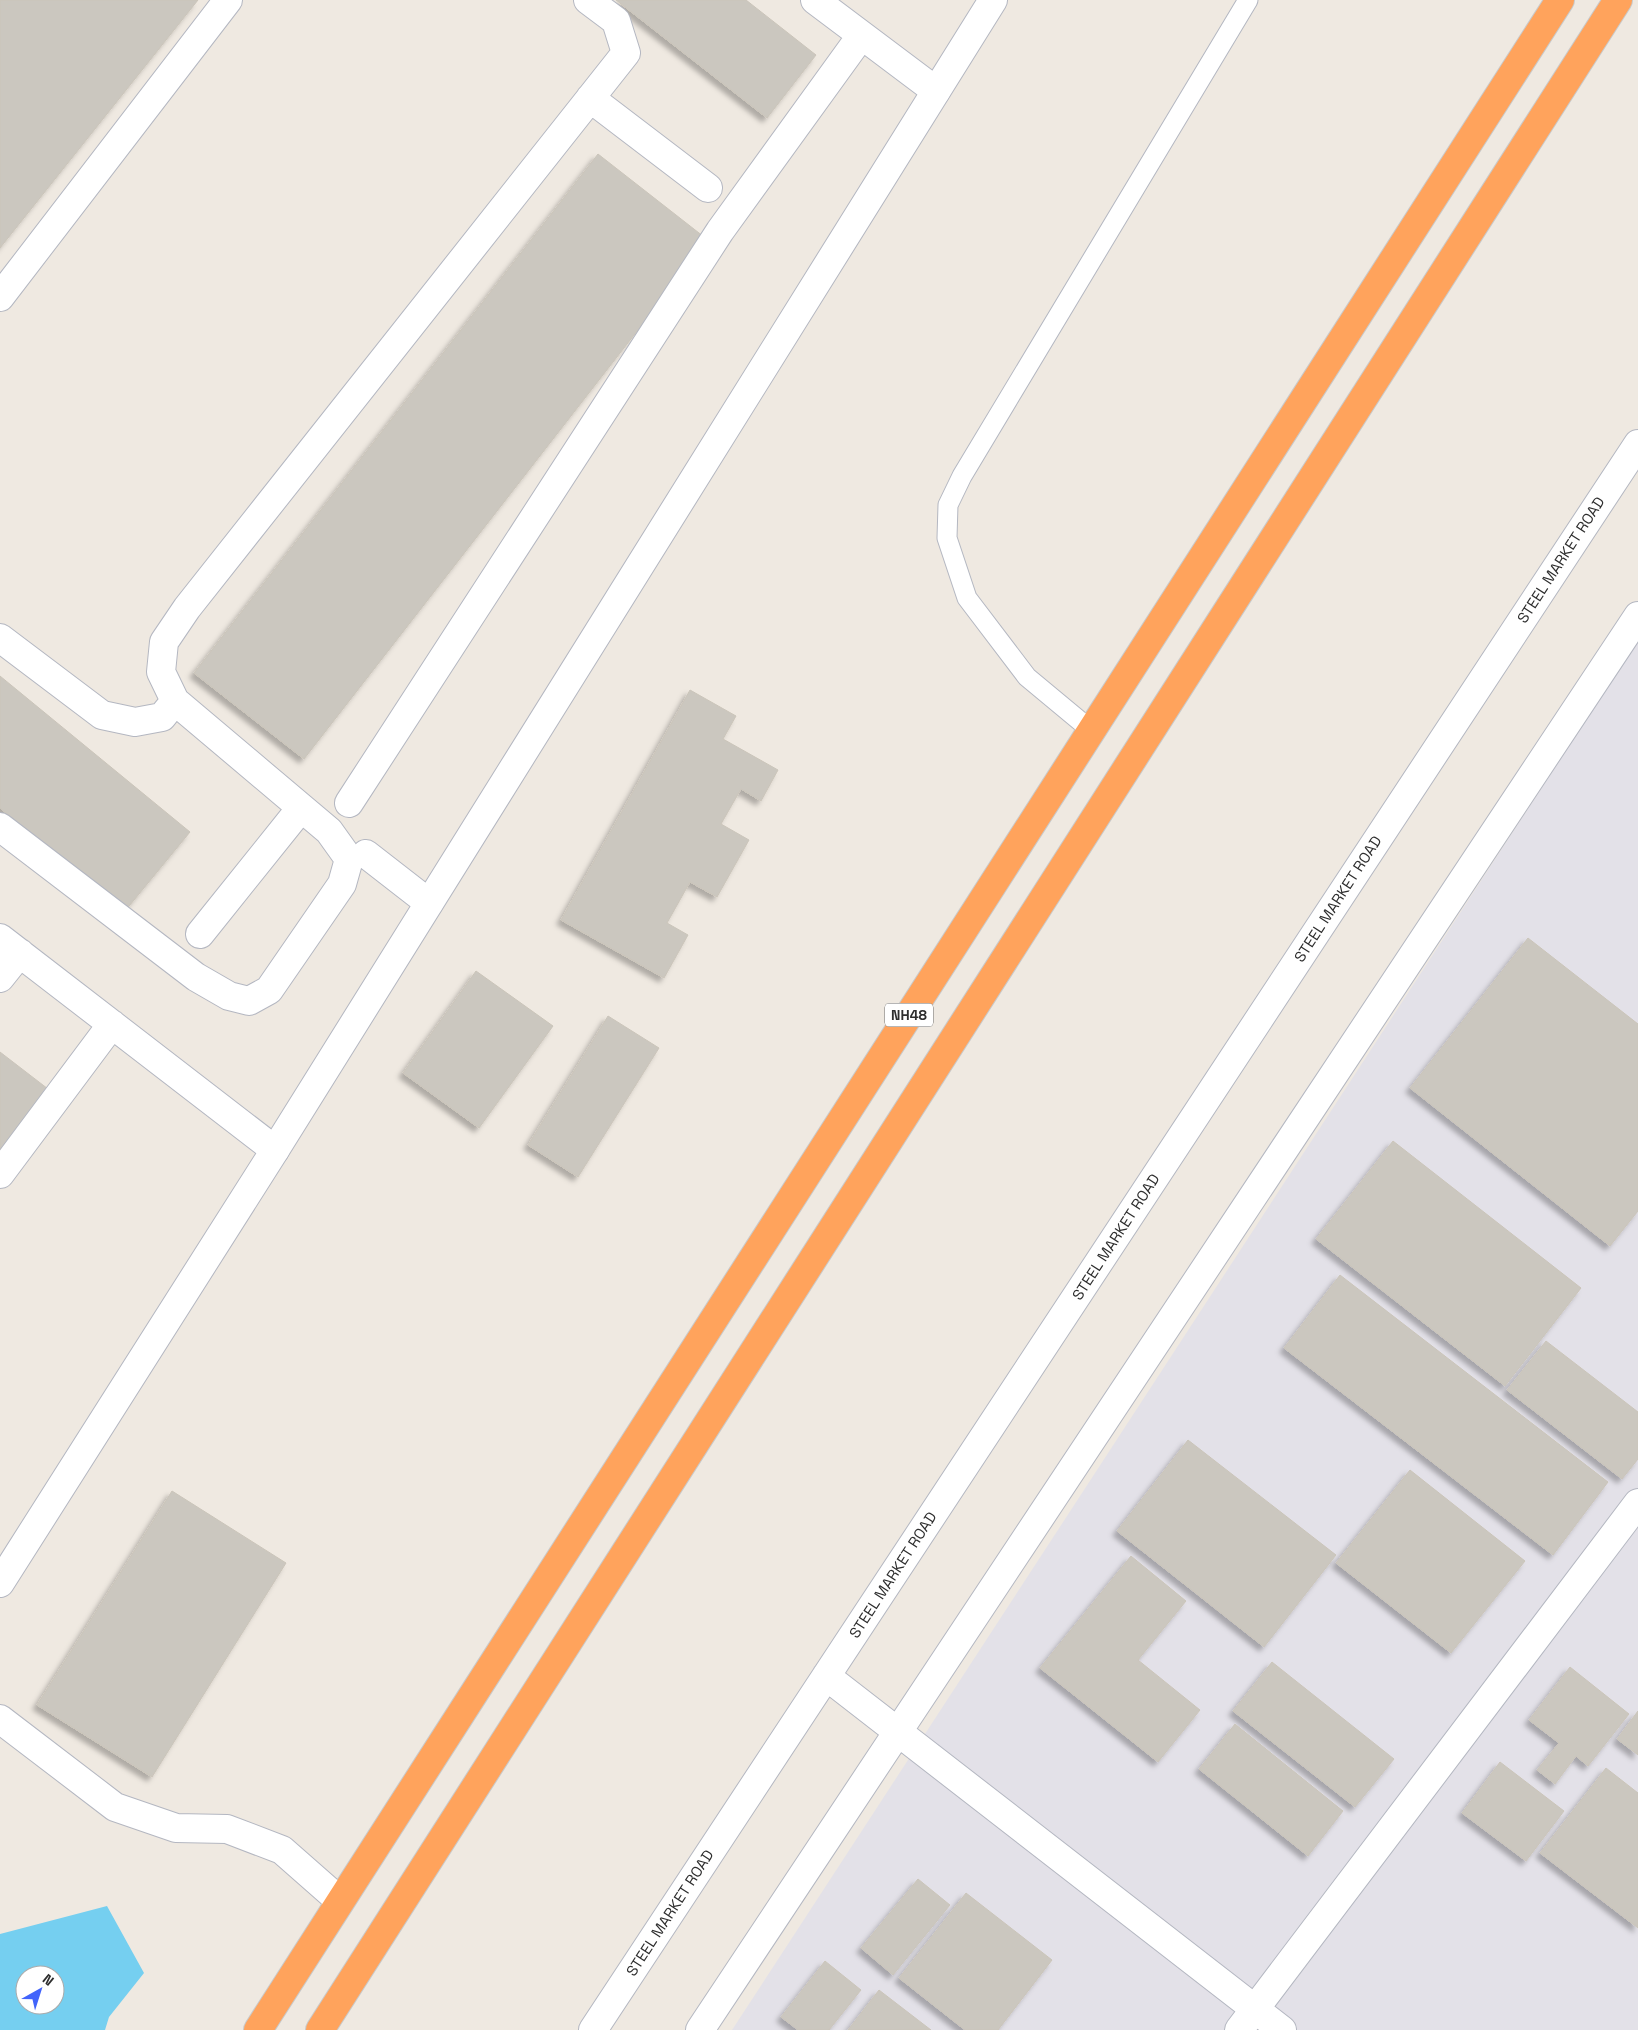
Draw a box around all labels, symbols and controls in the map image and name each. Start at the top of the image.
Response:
street label: STEEL MARKET ROAD [1513,493,1609,626]
street label: STEEL MARKET ROAD [1290,832,1386,965]
road number: NH48 [885,1004,933,1026]
street label: STEEL MARKET ROAD [1068,1170,1164,1303]
street label: STEEL MARKET ROAD [845,1508,941,1641]
street label: STEEL MARKET ROAD [622,1846,718,1979]
north arrow [15,1965,65,2015]
text: N [39,1970,57,1990]

